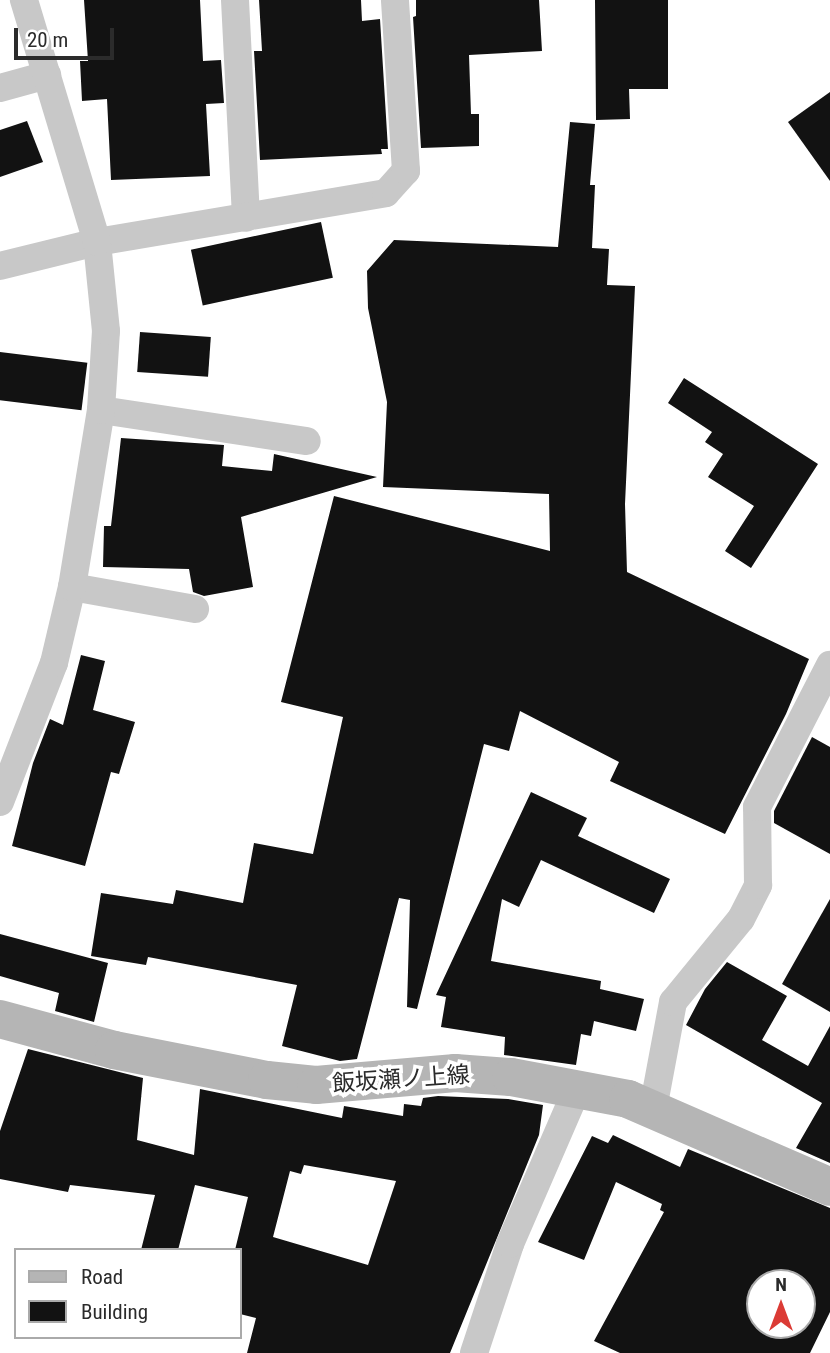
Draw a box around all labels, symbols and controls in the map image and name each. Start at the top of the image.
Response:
scale bar [18,14,117,58]
text: 20 m [27,28,68,52]
street label: 飯坂瀬ノ上線 [331,1061,471,1099]
legend [14,1248,242,1339]
text: Road [81,1265,123,1289]
north arrow [746,1269,816,1339]
text: N [775,1273,787,1296]
text: Building [81,1300,148,1324]

